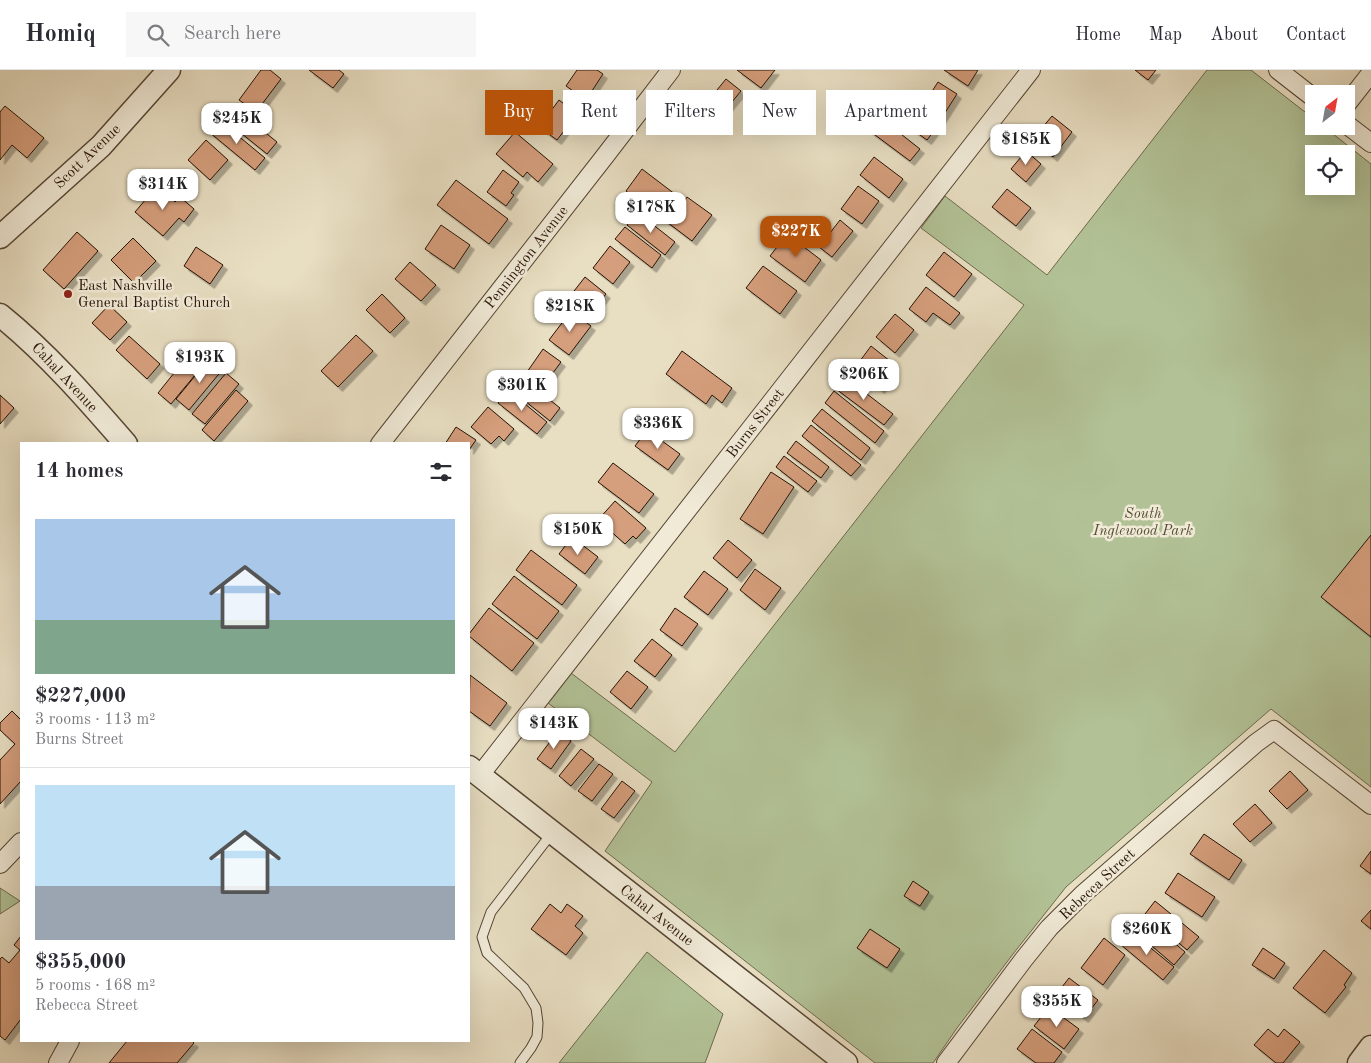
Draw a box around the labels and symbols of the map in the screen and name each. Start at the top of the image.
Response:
north arrow [1305,85,1355,135]
pin: $245K [202,102,272,145]
street label: Scott Avenue [52,122,124,192]
pin: $185K [991,124,1061,166]
pin: $314K [128,168,198,211]
pin: $178K [616,191,686,234]
street label: Pennington Avenue [483,204,572,312]
pin: $227K [761,216,831,258]
place label: East Nashville General Baptist Church [78,279,230,311]
marker: East Nashville General Baptist Church [62,288,74,300]
pin: $218K [535,290,605,333]
street label: Cahal Avenue [28,340,100,416]
pin: $193K [165,342,235,384]
pin: $206K [829,358,899,401]
pin: $301K [487,370,557,412]
street label: Burns Street [725,387,788,461]
pin: $336K [623,408,693,450]
park label: South Inglewood Park [1092,507,1193,539]
pin: $150K [543,514,613,556]
pin: $143K [519,708,589,750]
street label: Rebecca Street [1058,847,1138,924]
street label: Cahal Avenue [616,883,696,950]
pin: $260K [1112,914,1182,956]
pin: $355K [1022,986,1092,1028]

